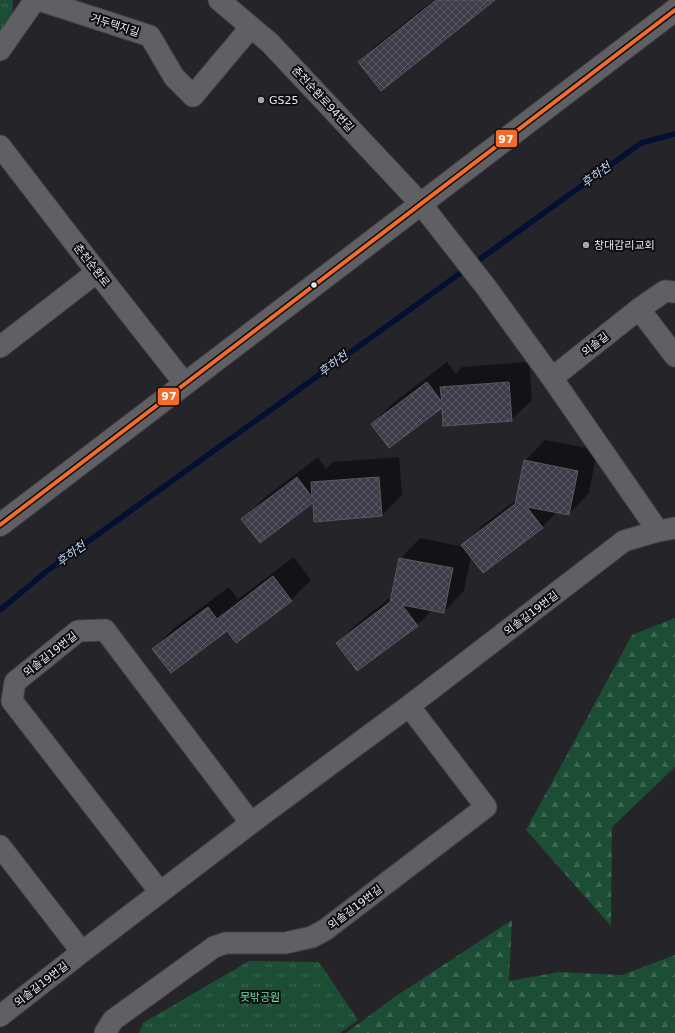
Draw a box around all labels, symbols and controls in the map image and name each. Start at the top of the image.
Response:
street label: 거두택지길 [89,11,141,39]
street label: 춘천순환로94번길 [289,64,356,135]
place label: GS25 [269,94,299,107]
marker: GS25 [256,95,266,105]
line badge: 97 [495,129,518,148]
text: 97 [498,133,514,146]
water label: 후하천 [578,158,615,190]
place label: 창대감리교회 [594,239,655,252]
marker: 창대감리교회 [581,240,591,250]
street label: 춘천순환로 [71,241,112,289]
unlabelled marker [309,280,319,290]
street label: 외솔길 [579,330,611,359]
water label: 후하천 [315,347,352,379]
line badge: 97 [157,387,180,406]
text: 97 [161,390,177,403]
water label: 후하천 [53,537,90,569]
street label: 외솔길19번길 [502,589,561,638]
street label: 외솔길19번길 [21,629,80,679]
street label: 외솔길19번길 [326,883,385,932]
street label: 외솔길19번길 [12,959,71,1009]
park label: 못밖공원 [240,991,280,1004]

